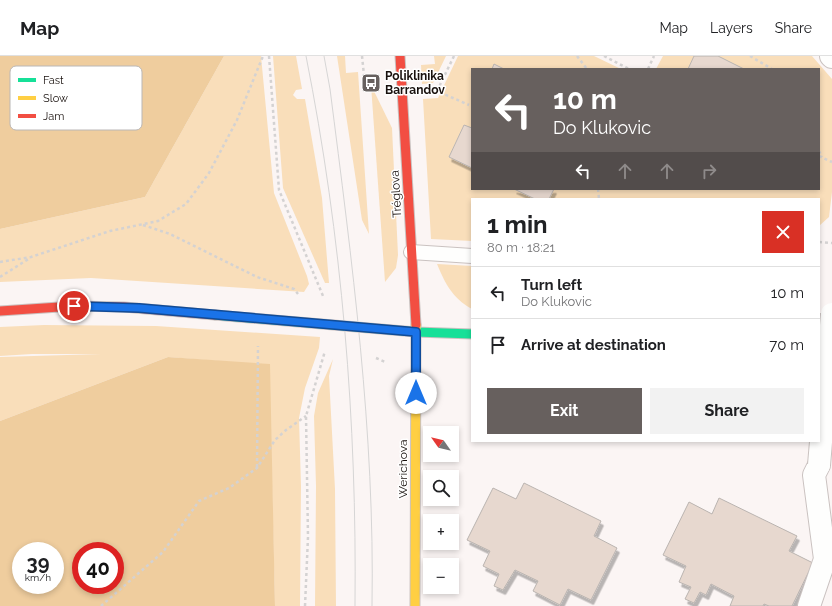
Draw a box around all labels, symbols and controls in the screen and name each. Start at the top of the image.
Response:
text: Map [20,17,59,39]
text: Map [660,20,688,36]
text: Layers [710,20,753,36]
text: Share [775,20,812,36]
legend [10,66,142,130]
place label: Poliklinika Barrandov [385,69,445,97]
bus stop icon: Poliklinika Barrandov [360,72,382,94]
text: Fast [43,74,64,87]
text: 10 m [553,83,617,116]
icon: left [487,84,539,136]
text: Slow [43,92,68,105]
text: Jam [43,110,64,123]
text: Do Klukovic [553,117,651,138]
icon: left [572,160,594,182]
icon: ahead [614,160,636,182]
icon: ahead [656,160,678,182]
icon: right [698,160,720,182]
street label: Tréglova [388,170,404,218]
text: 1 min [487,210,548,239]
button: close [762,211,804,253]
text: 80 m · 18:21 [487,240,555,255]
text: Turn left [521,276,582,294]
icon: left [487,282,509,304]
text: 10 m [771,284,804,302]
pin [57,289,91,323]
text: Do Klukovic [521,294,592,309]
icon: arrive [63,295,85,317]
icon: arrive [487,334,509,356]
text: Arrive at destination [521,336,666,354]
text: 70 m [769,336,804,354]
position arrow [395,372,437,414]
button: Exit [487,388,642,434]
button: Share [650,388,804,434]
north arrow [423,426,459,462]
map controls [423,426,459,594]
street label: Werichova [396,440,410,498]
button: search [423,470,459,506]
button: + [423,514,459,550]
speed limit sign: 40 [72,542,124,594]
text: 39 [27,551,49,575]
button: − [423,558,459,594]
text: km/h [25,572,51,583]

